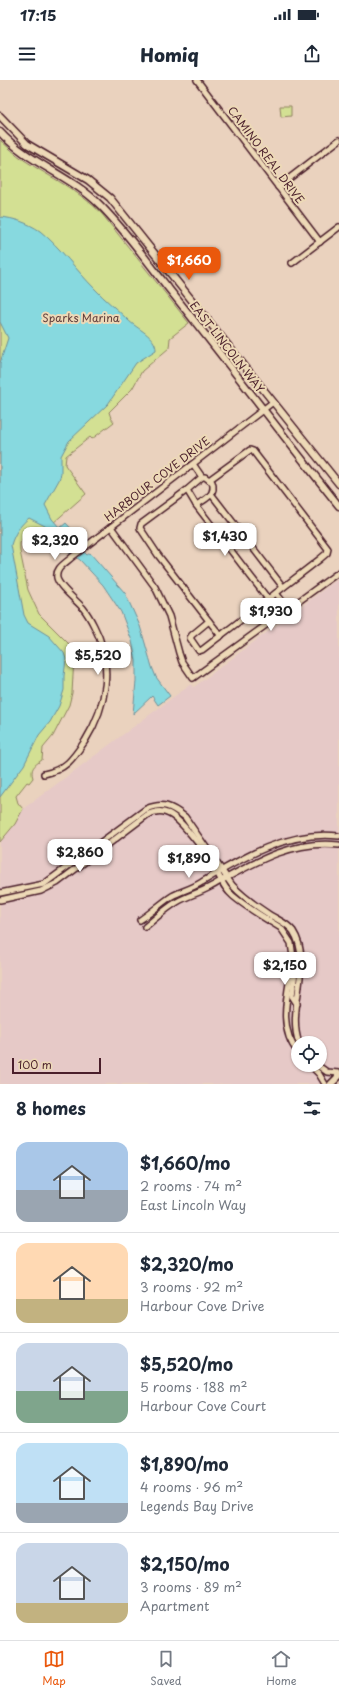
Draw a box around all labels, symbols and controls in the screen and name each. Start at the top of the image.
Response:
text: 17:15 [20,3,57,26]
text: Homiq [140,41,199,68]
icon: menu [16,43,38,65]
icon: share [301,43,323,65]
street label: CAMINO REAL DRIVE [224,102,309,207]
pin: $1,660 [156,247,222,281]
text: $1,660 [167,250,211,269]
street label: EAST LINCOLN WAY [186,297,269,396]
park label: Sparks Marina [42,309,120,326]
street label: HARBOUR COVE DRIVE [100,432,213,525]
pin: $1,430 [192,523,258,557]
text: $1,430 [203,526,247,545]
pin: $2,320 [22,527,88,561]
text: $2,320 [31,530,79,549]
pin: $1,930 [238,598,304,632]
text: $1,930 [249,601,293,620]
pin: $5,520 [65,642,131,676]
text: $5,520 [75,645,121,664]
pin: $2,860 [47,839,113,873]
text: $2,860 [56,842,104,861]
pin: $1,890 [156,845,222,879]
text: $1,890 [167,848,211,867]
pin: $2,150 [252,952,318,986]
text: $2,150 [263,955,307,974]
map controls [291,1036,327,1072]
button: locate [291,1036,327,1072]
scale bar [12,1056,101,1075]
text: 100 m [18,1056,52,1073]
text: 8 homes [16,1095,86,1121]
icon: filters [301,1097,323,1119]
text: $1,660/mo [140,1150,230,1176]
icon: home [48,1158,96,1206]
text: 2 rooms · 74 m² [140,1176,242,1195]
text: East Lincoln Way [140,1195,246,1214]
text: $2,320/mo [140,1251,234,1277]
icon: home [48,1259,96,1307]
text: 3 rooms · 92 m² [140,1277,243,1296]
text: Harbour Cove Drive [140,1296,264,1315]
text: $5,520/mo [140,1351,233,1377]
icon: home [48,1359,96,1407]
text: 5 rooms · 188 m² [140,1377,248,1396]
text: Harbour Cove Court [140,1396,266,1415]
text: $1,890/mo [140,1451,229,1477]
icon: home [48,1459,96,1507]
text: 4 rooms · 96 m² [140,1477,243,1496]
text: Legends Bay Drive [140,1496,254,1515]
text: $2,150/mo [140,1551,229,1577]
icon: home [48,1559,96,1607]
text: 3 rooms · 89 m² [140,1577,242,1596]
text: Apartment [140,1596,209,1615]
tab: Map [42,1648,66,1689]
tab: Saved [150,1648,182,1689]
tab: Home [266,1648,297,1689]

